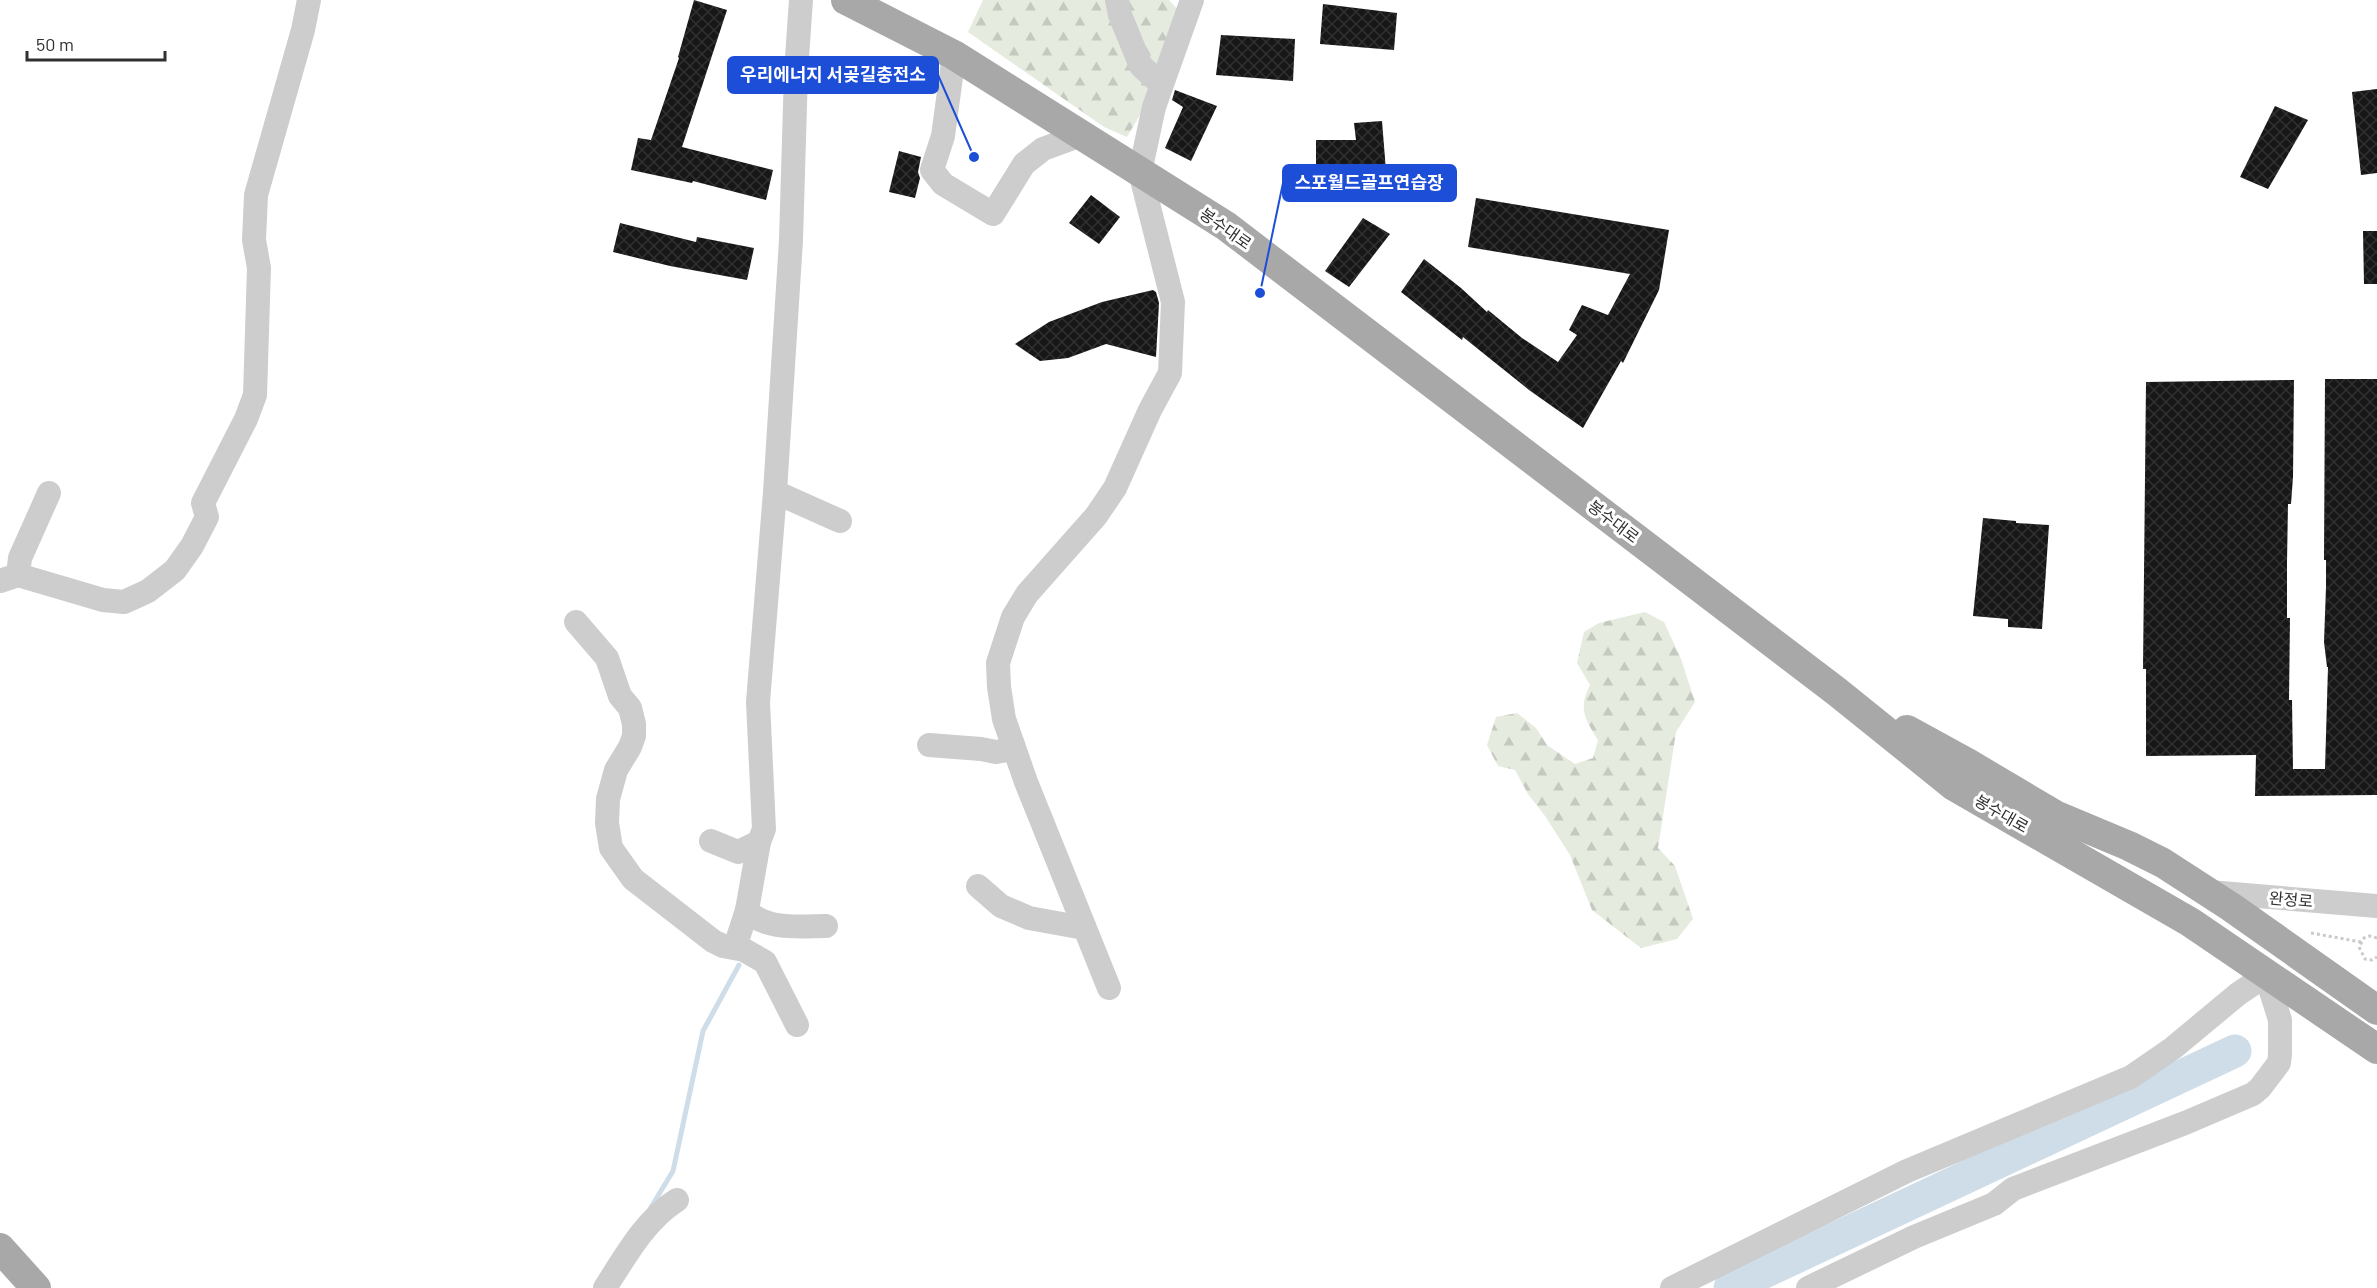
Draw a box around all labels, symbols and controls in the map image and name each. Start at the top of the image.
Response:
scale bar [27,24,165,62]
text: 50 m [36,33,74,55]
callout: 우리에너지 서곶길충전소 [728,57,938,93]
text: 우리에너지 서곶길충전소 [740,63,926,85]
callout: 스포월드골프연습장 [1283,165,1456,201]
text: 스포월드골프연습장 [1294,171,1444,193]
street label: 봉수대로 [1196,203,1256,253]
street label: 봉수대로 [1585,496,1643,546]
street label: 봉수대로 [1972,790,2032,836]
street label: 완정로 [2268,888,2314,910]

